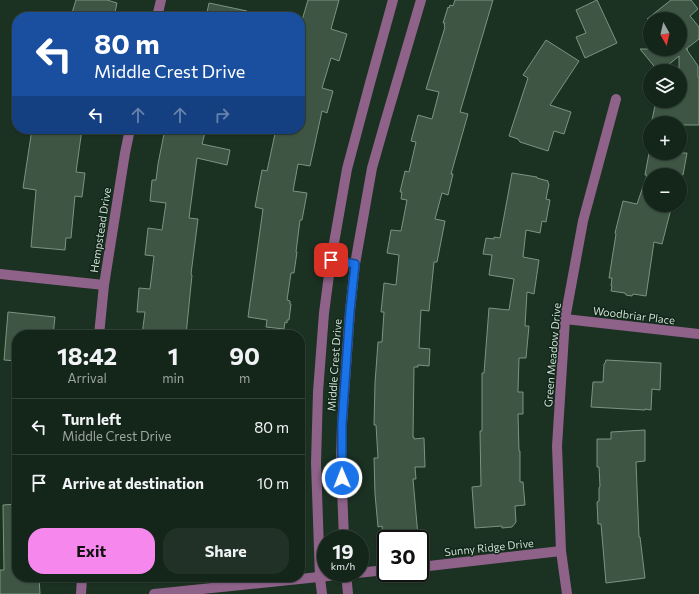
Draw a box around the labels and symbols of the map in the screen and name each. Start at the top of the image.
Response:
north arrow [643,12,687,56]
street label: Hempstead Drive [87,186,113,274]
pin [314,243,348,277]
street label: Green Meadow Drive [541,302,563,408]
street label: Woodbriar Place [592,304,676,327]
street label: Middle Crest Drive [324,318,344,412]
position arrow [321,457,363,499]
speed limit sign: 30 [377,530,429,582]
street label: Sunny Ridge Drive [444,536,535,558]

